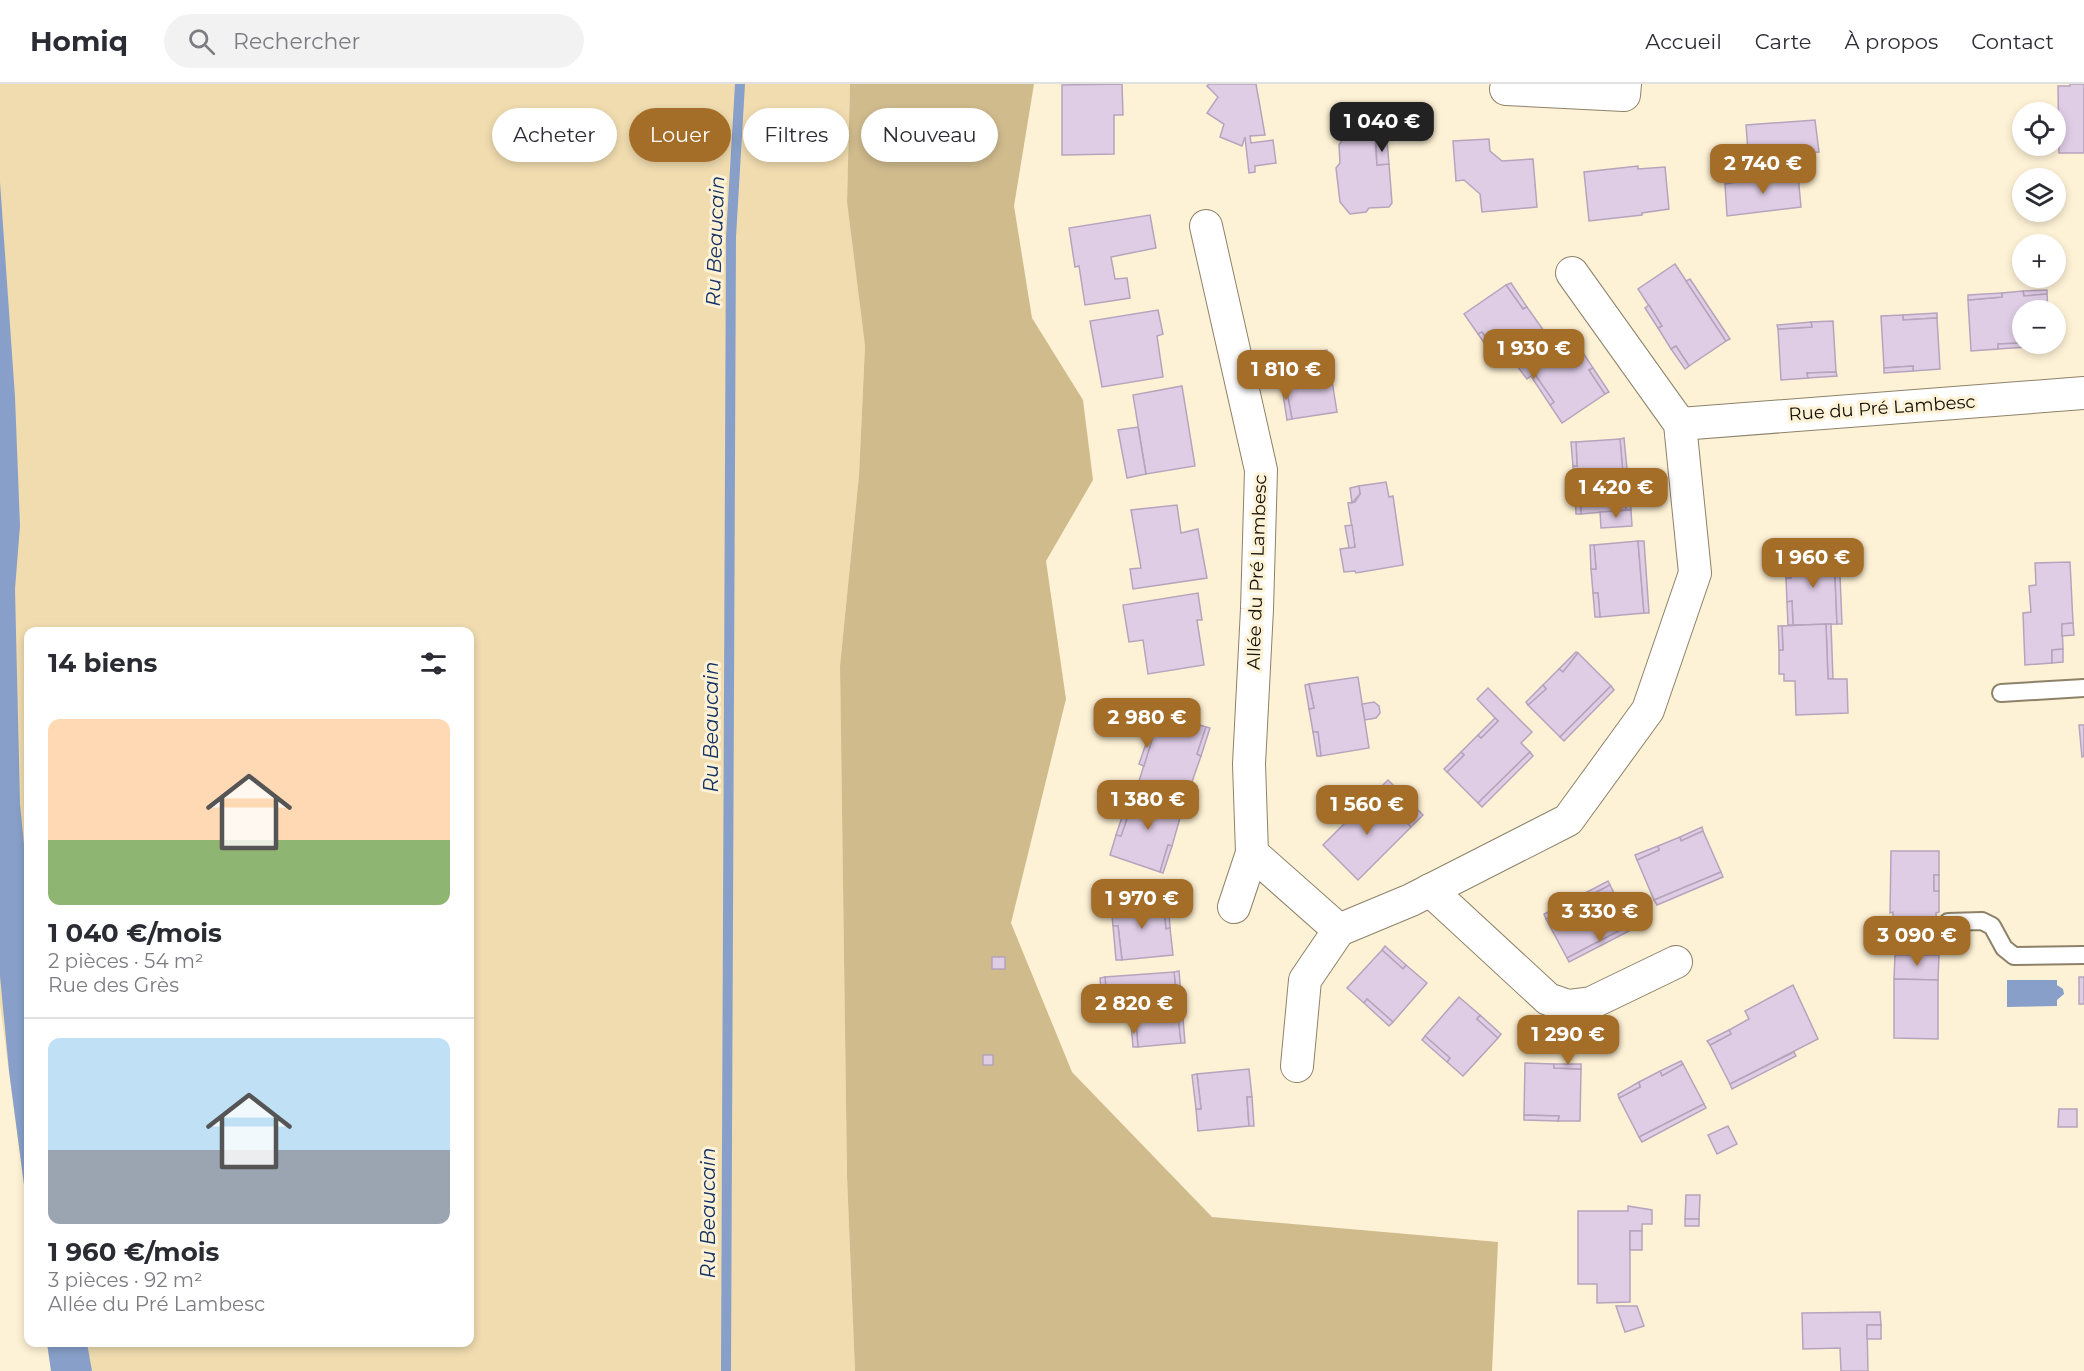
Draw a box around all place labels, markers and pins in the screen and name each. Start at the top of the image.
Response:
pin: 1 040 € [1327,102,1437,153]
pin: 2 740 € [1708,144,1818,195]
pin: 1 930 € [1479,329,1589,380]
pin: 1 810 € [1231,350,1341,401]
pin: 1 420 € [1561,468,1671,519]
pin: 1 960 € [1758,538,1868,589]
pin: 2 980 € [1092,698,1202,749]
pin: 1 380 € [1093,780,1203,831]
pin: 1 560 € [1312,785,1422,836]
pin: 1 970 € [1087,879,1197,930]
pin: 3 330 € [1545,892,1655,943]
pin: 3 090 € [1862,916,1972,967]
pin: 2 820 € [1079,984,1189,1035]
pin: 1 290 € [1513,1015,1623,1066]

